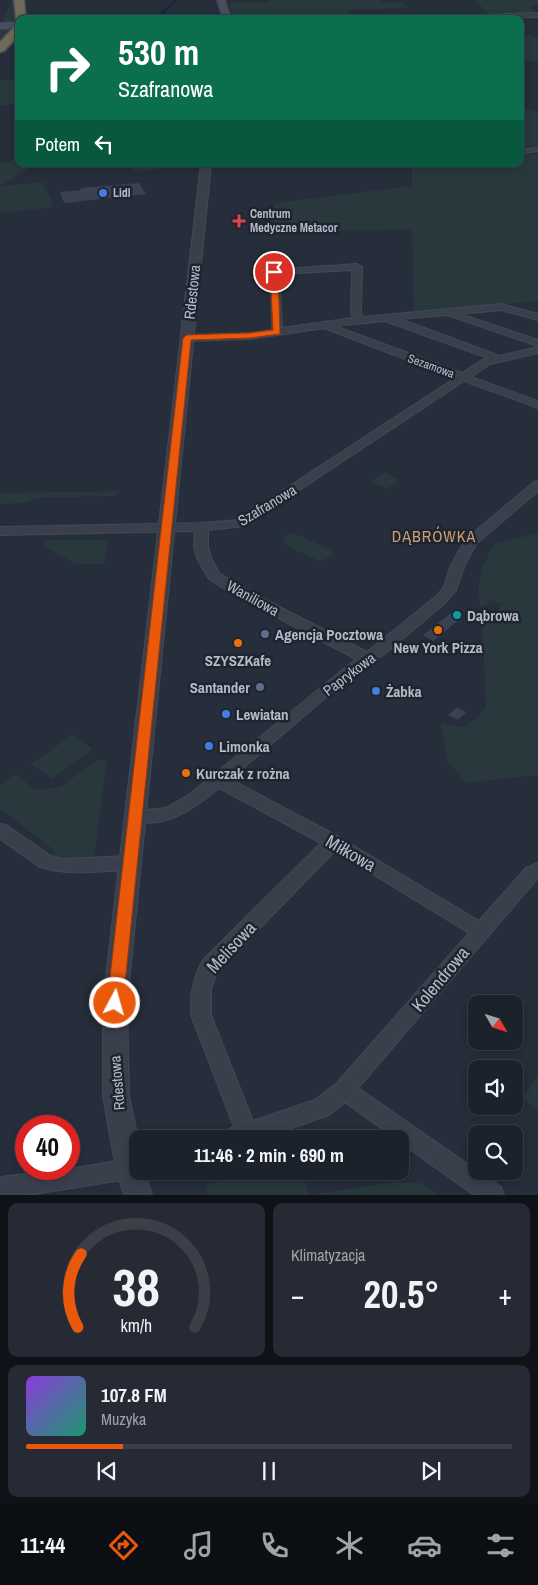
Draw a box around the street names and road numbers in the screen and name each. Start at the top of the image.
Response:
street label: Rdestowa [179,264,205,320]
street label: Sezamowa [405,350,457,382]
street label: Szafranowa [234,479,300,531]
street label: Waniliowa [223,575,283,621]
street label: Paprykowa [318,647,380,701]
street label: Miłkowa [321,829,381,877]
street label: Melisowa [201,916,261,978]
street label: Kolendrowa [405,941,475,1017]
street label: Rdestowa [104,1055,130,1111]

